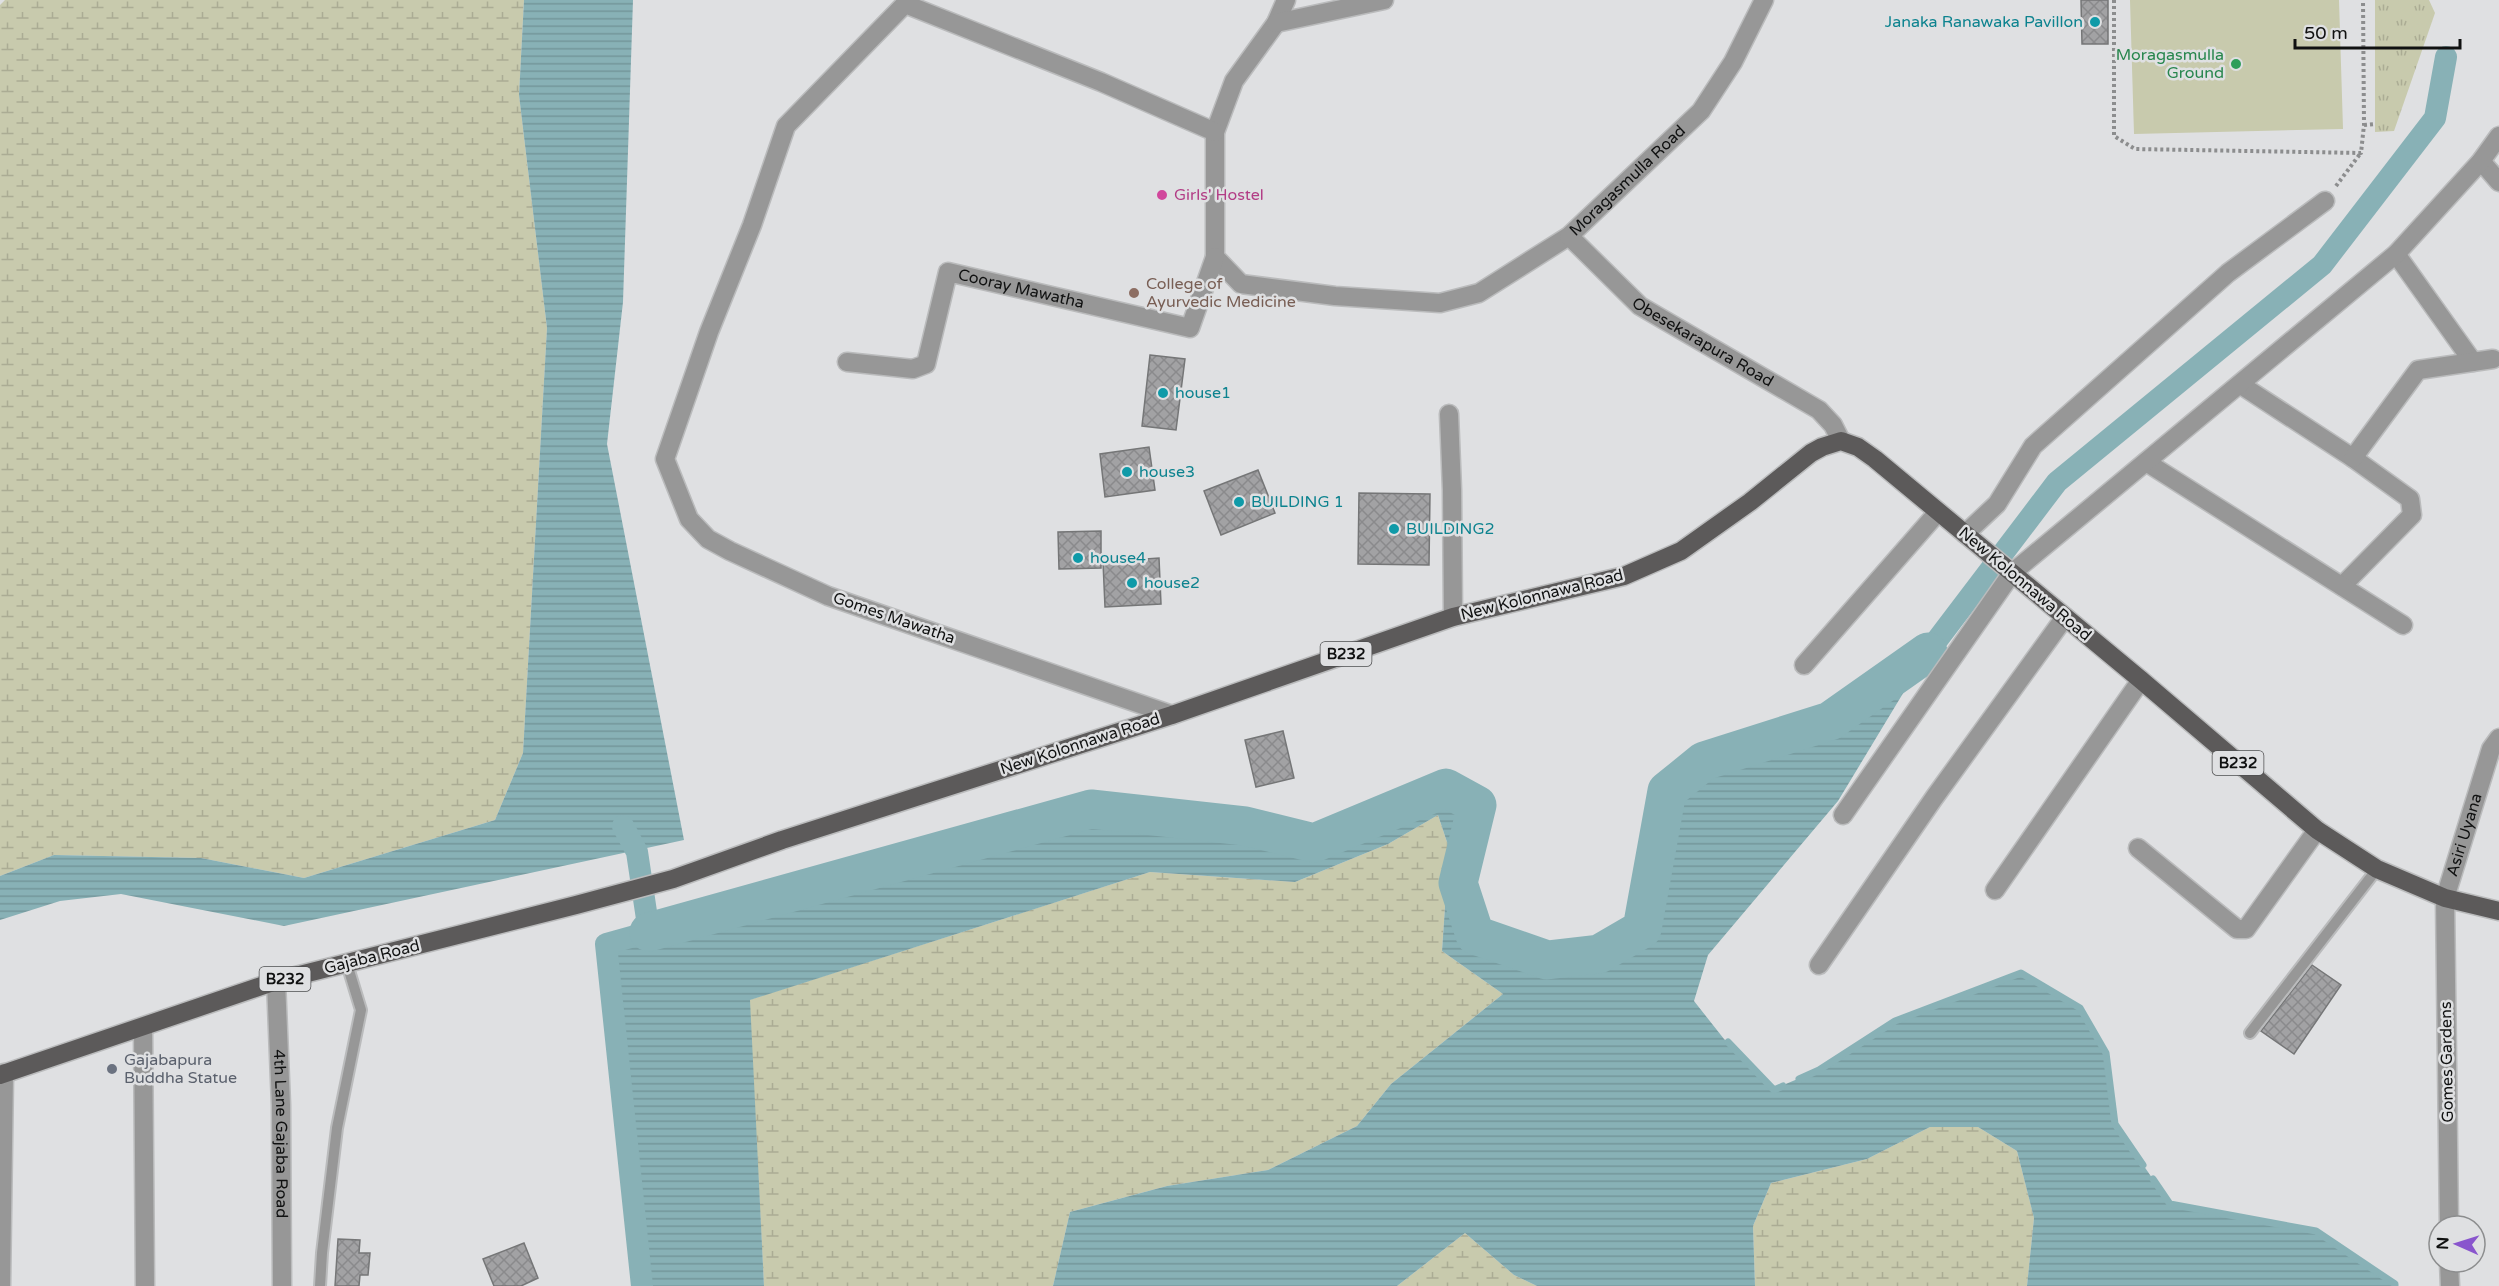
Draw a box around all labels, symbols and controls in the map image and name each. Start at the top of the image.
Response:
place label: Janaka Ranawaka Pavillon [1885,12,2083,32]
scale bar [2295,12,2460,50]
marker: Janaka Ranawaka Pavillon [2088,15,2102,29]
text: 50 m [2304,22,2348,44]
place label: Moragasmulla Ground [2116,45,2224,83]
marker: Moragasmulla Ground [2229,57,2243,71]
street label: Moragasmulla Road [1565,121,1690,240]
place label: Girls' Hostel [1174,185,1264,205]
marker: Girls' Hostel [1155,188,1169,202]
street label: Cooray Mawatha [956,265,1086,313]
place label: College of Ayurvedic Medicine [1146,274,1296,312]
marker: College of Ayurvedic Medicine [1127,286,1141,300]
street label: Obesekarapura Road [1627,293,1777,391]
place label: house1 [1175,383,1231,403]
marker: house1 [1156,386,1170,400]
place label: house3 [1139,462,1195,482]
marker: house3 [1120,465,1134,479]
place label: BUILDING 1 [1251,492,1344,512]
marker: BUILDING 1 [1232,495,1246,509]
place label: BUILDING2 [1406,519,1495,539]
marker: BUILDING2 [1387,522,1401,536]
street label: New Kolonnawa Road [1955,523,2095,645]
place label: house4 [1090,548,1146,568]
marker: house4 [1071,551,1085,565]
street label: New Kolonnawa Road [1459,565,1625,625]
place label: house2 [1144,573,1200,593]
marker: house2 [1125,576,1139,590]
street label: Gomes Mawatha [830,588,958,648]
road number: B232 [1320,642,1372,666]
street label: New Kolonnawa Road [998,709,1162,779]
road number: B232 [2212,751,2264,775]
street label: Asiri Uyana [2442,791,2487,879]
street label: Gajaba Road [322,935,422,979]
road number: B232 [260,967,310,991]
street label: Gomes Gardens [2436,1001,2458,1123]
street label: 4th Lane Gajaba Road [269,1049,292,1218]
place label: Gajabapura Buddha Statue [124,1050,237,1088]
marker: Gajabapura Buddha Statue [105,1062,119,1076]
north arrow [2427,1214,2487,1274]
text: N [2433,1236,2453,1250]

